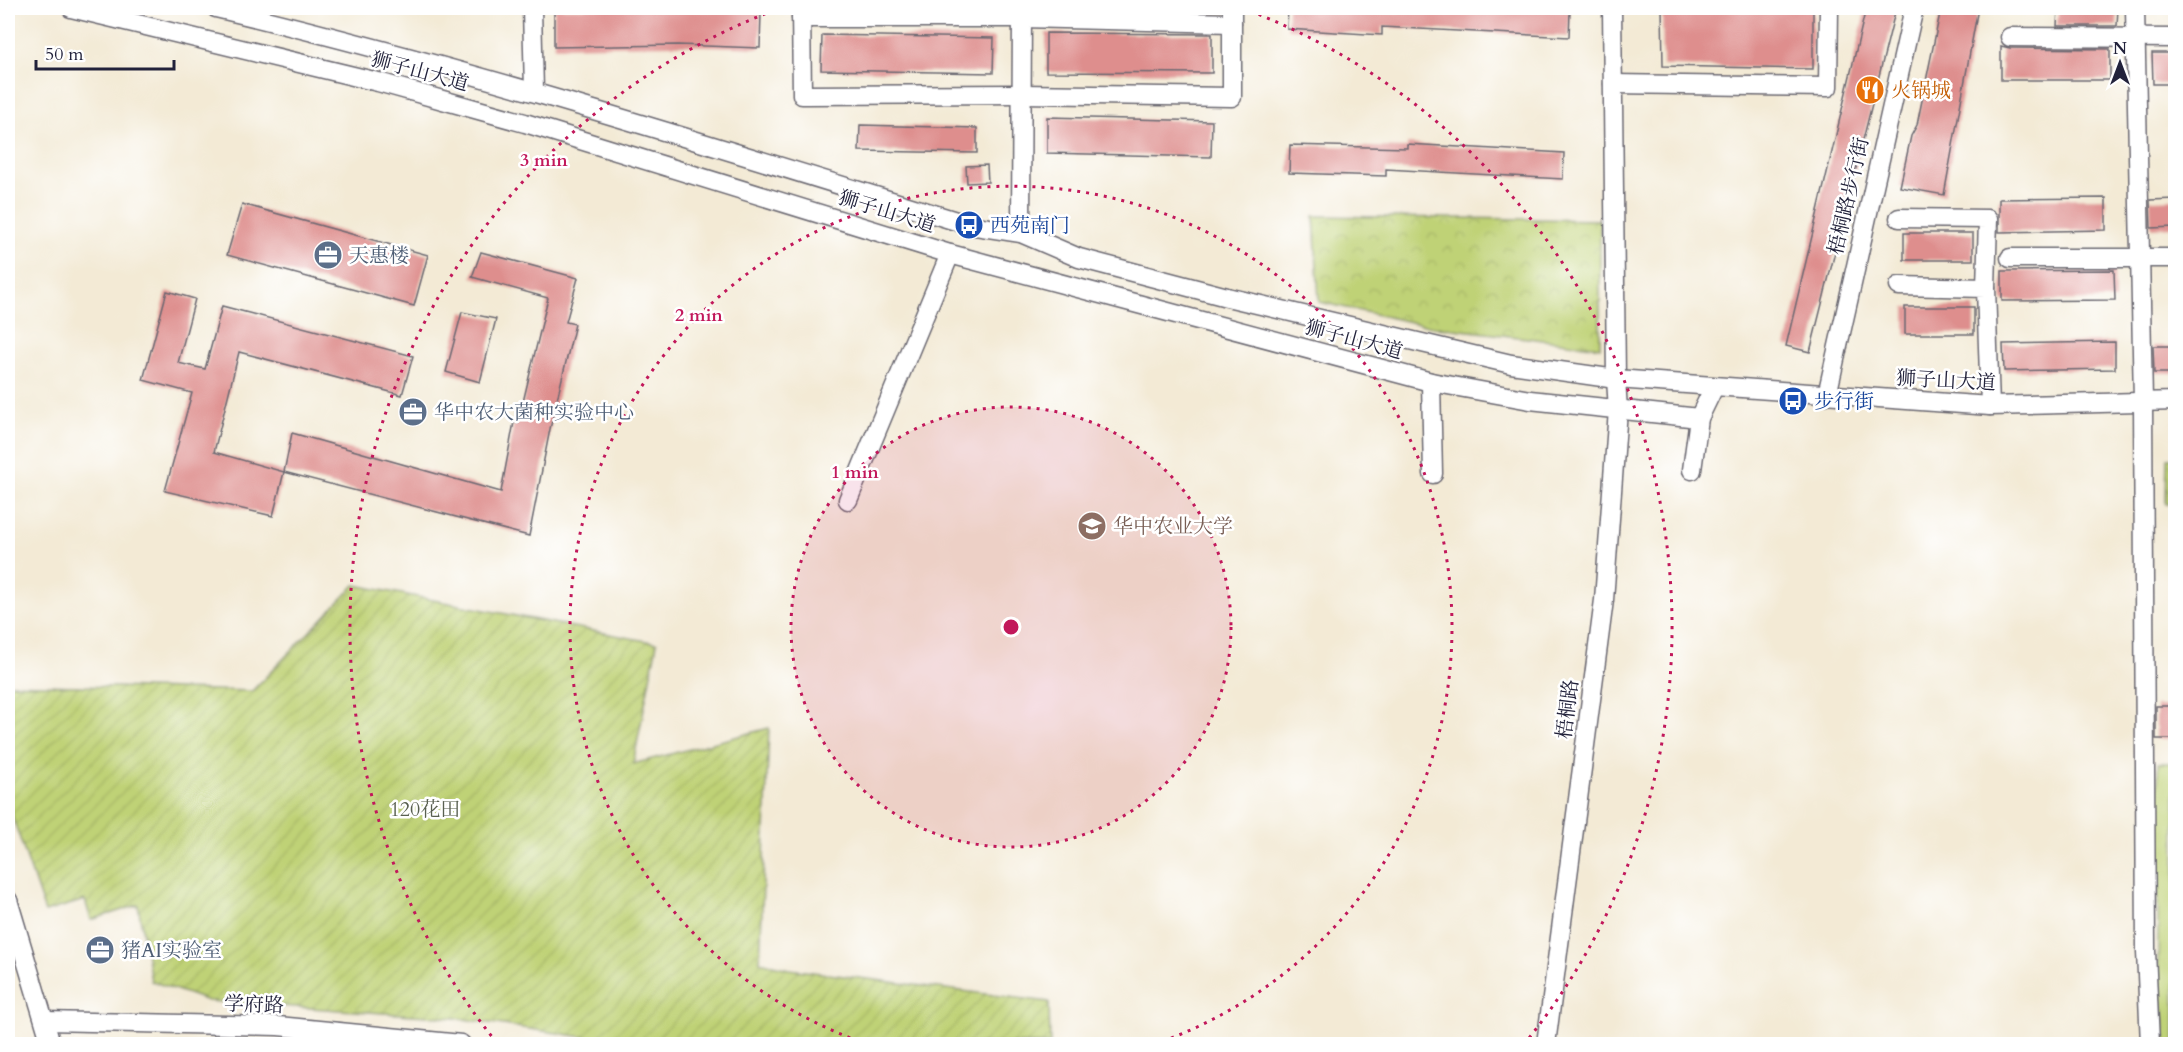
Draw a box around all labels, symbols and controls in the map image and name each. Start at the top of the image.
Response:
scale bar [36,33,174,71]
north arrow [2090,33,2150,93]
text: N [2113,38,2127,60]
text: 50 m [45,42,84,67]
street label: 狮子山大道 [368,46,472,97]
restaurant icon: 火锅城 [1854,74,1886,106]
place label: 火锅城 [1891,77,1951,104]
street label: 梧桐路步行街 [1822,135,1875,258]
text: 3 min [520,148,568,173]
street label: 狮子山大道 [835,184,939,239]
bus stop icon: 西苑南门 [953,209,985,241]
place label: 西苑南门 [990,212,1070,239]
office icon: 天惠楼 [312,239,344,271]
place label: 天惠楼 [349,242,409,269]
text: 2 min [675,303,723,328]
street label: 狮子山大道 [1302,314,1406,365]
street label: 狮子山大道 [1895,364,1997,397]
bus stop icon: 步行街 [1777,385,1809,417]
place label: 步行街 [1814,388,1874,415]
office icon: 华中农大菌种实验中心 [397,396,429,428]
place label: 华中农大菌种实验中心 [434,399,634,426]
text: 1 min [831,460,879,485]
school or university icon: 华中农业大学 [1076,510,1108,542]
place label: 华中农业大学 [1113,513,1233,540]
centre of rings [1001,617,1021,637]
street label: 梧桐路 [1550,678,1585,740]
park label: 120花田 [390,796,460,823]
office icon: 猪AI实验室 [84,934,116,966]
place label: 猪AI实验室 [121,937,222,964]
street label: 学府路 [224,990,284,1019]

